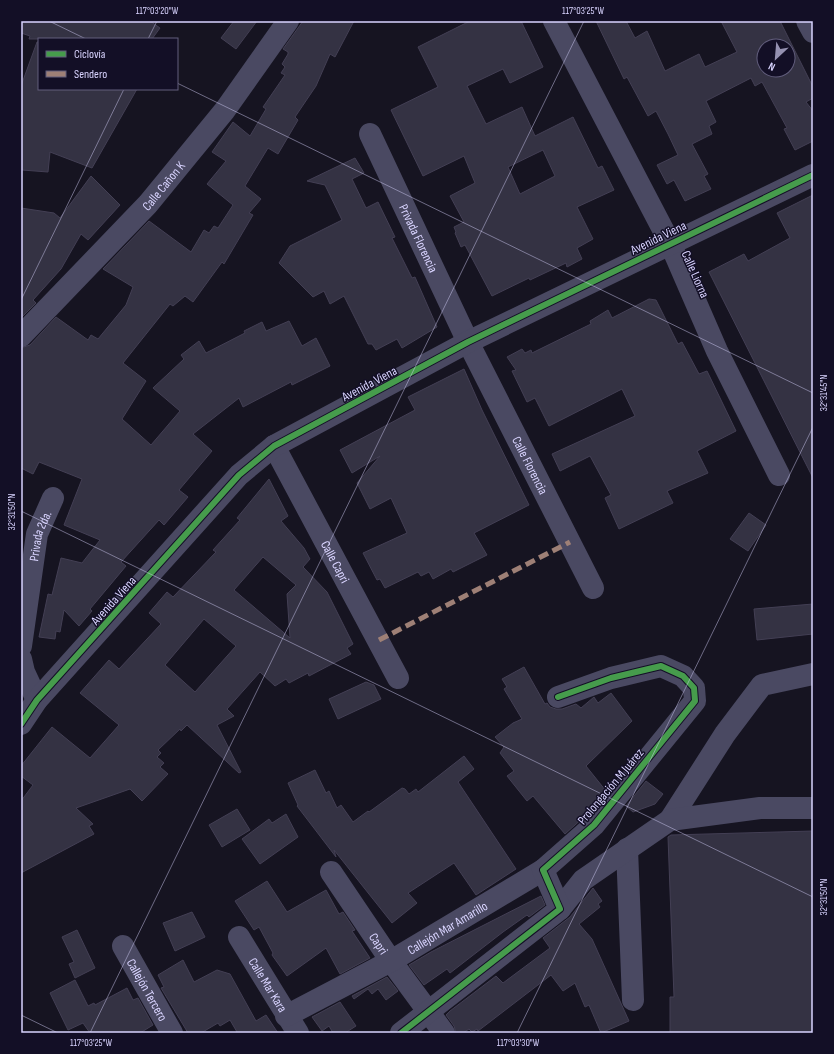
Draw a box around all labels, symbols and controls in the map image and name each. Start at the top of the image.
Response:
text: 117°03'20"W [136,5,179,17]
text: 117°03'25"W [562,5,605,17]
legend [38,38,178,90]
north arrow [756,38,796,78]
text: Ciclovía [74,47,106,62]
text: N [766,59,777,74]
text: Sendero [74,67,107,82]
street label: Calle Cañon K [139,158,189,214]
street label: Privada Florencia [395,202,441,275]
street label: Avenida Viena [627,218,689,259]
street label: Calle Liorna [678,248,713,301]
street label: Avenida Viena [338,363,400,406]
text: 32°31'45"N [818,375,830,411]
street label: Calle Florencia [508,434,551,497]
text: 32°31'50"N [6,494,18,530]
street label: Privada 2da. [26,508,55,562]
street label: Calle Capri [317,538,353,586]
street label: Avenida Viena [87,573,140,629]
street label: Prolongación M Juárez [574,745,648,828]
text: 32°31'50"N [818,879,830,915]
street label: Callejón Mar Amarillo [405,898,491,958]
street label: Capri [365,930,391,958]
street label: Calle Mar Kara [245,955,290,1015]
street label: Callejón Tercero [123,956,171,1024]
text: 117°03'25"W [70,1037,113,1049]
text: 117°03'30"W [497,1037,540,1049]

